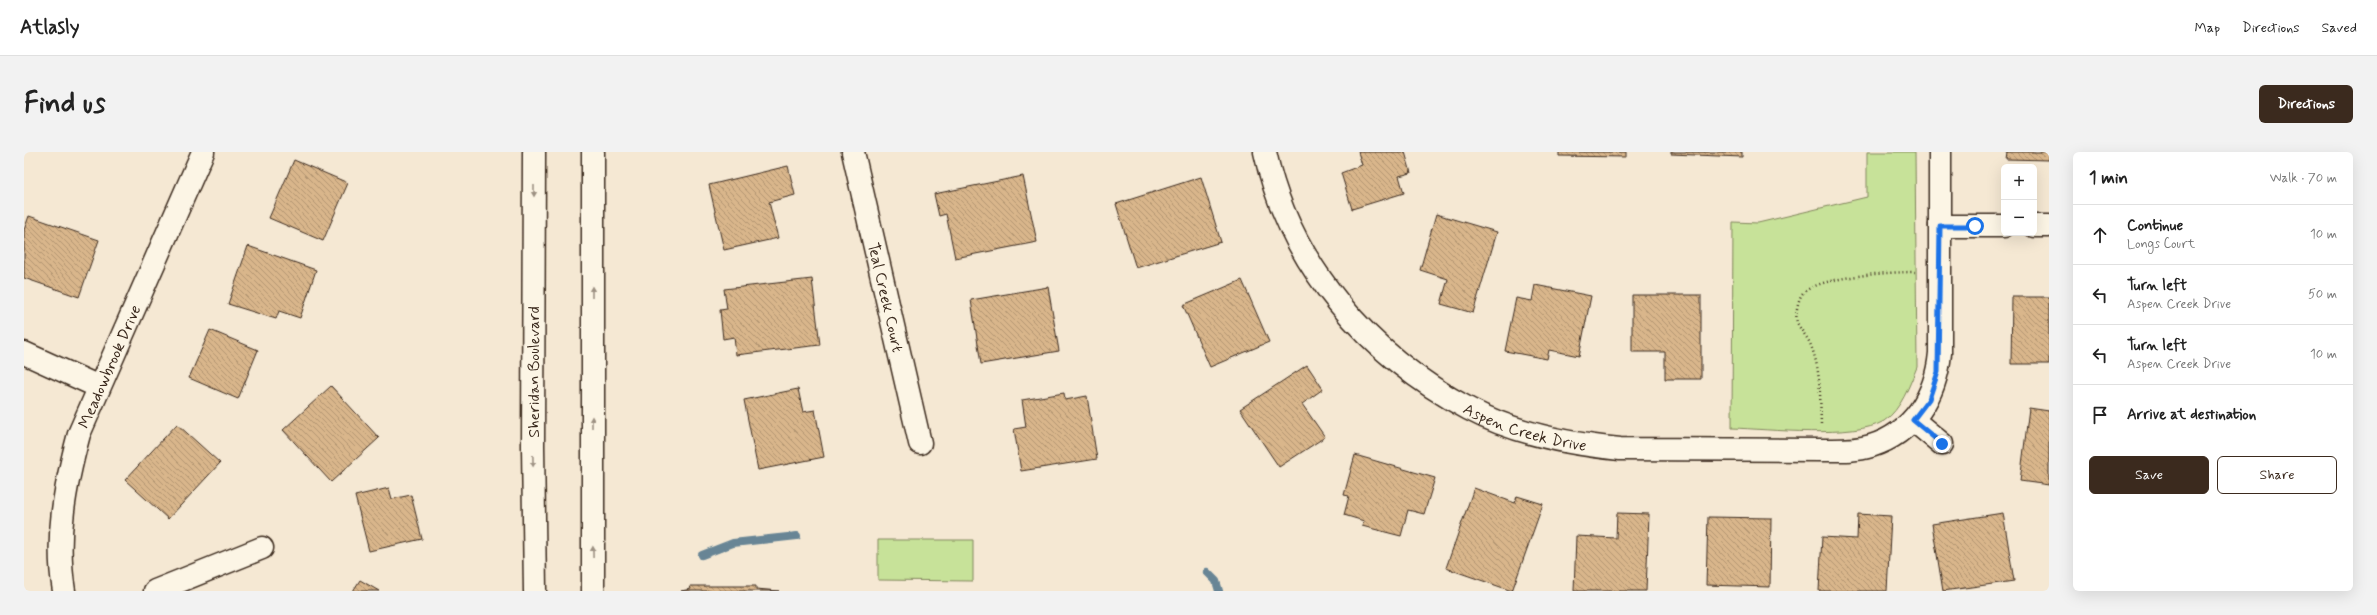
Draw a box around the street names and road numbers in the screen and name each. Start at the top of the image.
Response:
street label: Teal Creek Court [862,241,908,355]
street label: Meadowbrook Drive [74,302,146,432]
street label: Sheridan Boulevard [524,306,545,438]
street label: Aspen Creek Drive [1459,399,1588,457]

